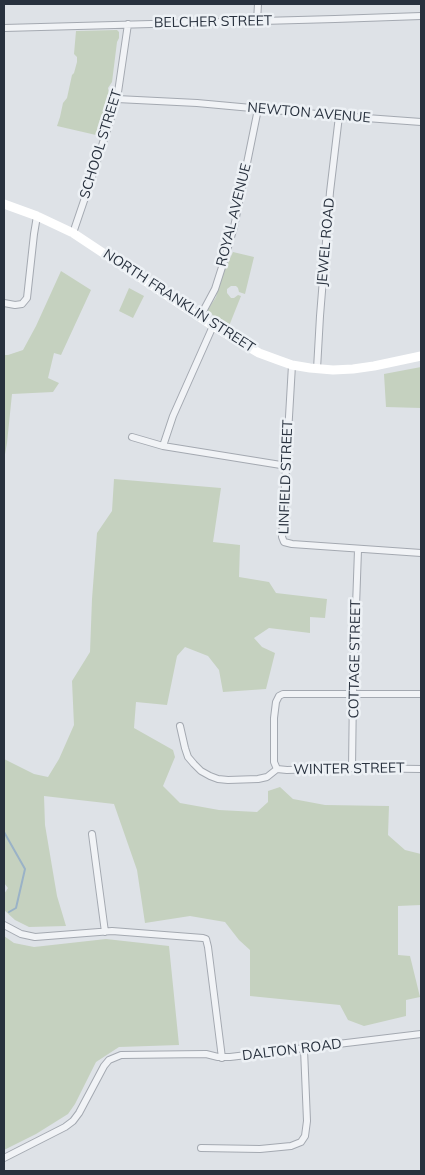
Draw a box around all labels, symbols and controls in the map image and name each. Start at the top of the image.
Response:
street label: BELCHER STREET [154,13,272,31]
street label: SCHOOL STREET [76,87,126,201]
street label: NEWTON AVENUE [247,99,371,127]
street label: ROYAL AVENUE [213,162,255,268]
street label: JEWEL ROAD [314,197,338,287]
street label: NORTH FRANKLIN STREET [100,246,258,356]
street label: LINFIELD STREET [276,419,296,535]
street label: COTTAGE STREET [346,599,364,719]
street label: WINTER STREET [293,760,405,778]
street label: DALTON ROAD [241,1036,343,1064]

